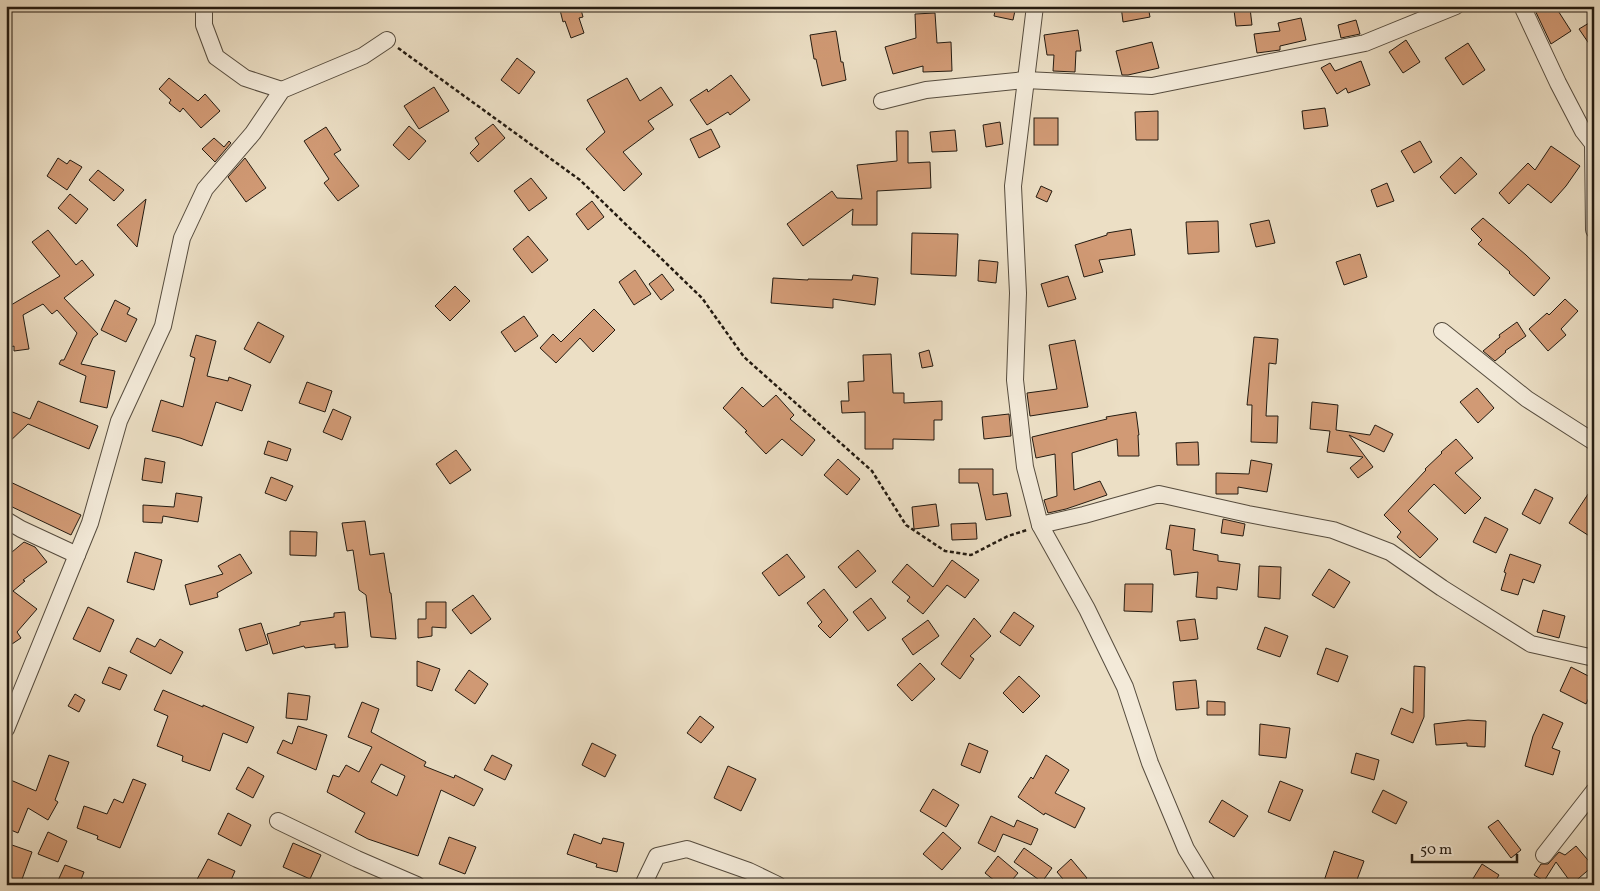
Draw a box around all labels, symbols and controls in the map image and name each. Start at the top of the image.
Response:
scale bar [1412,831,1518,863]
text: 50 m [1420,840,1452,861]

